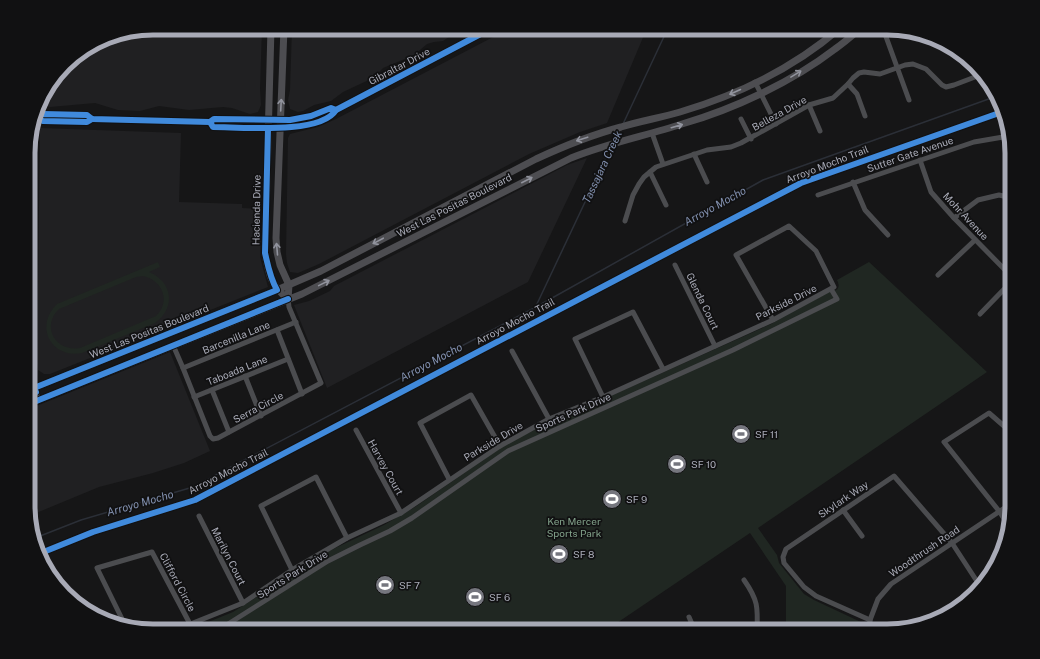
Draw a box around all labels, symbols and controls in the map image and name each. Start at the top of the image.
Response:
street label: Gibraltar Drive [366,45,432,87]
one-way arrow [790,70,801,78]
one-way arrow [729,89,741,96]
street label: Belleza Drive [750,93,809,133]
one-way arrow [277,99,284,112]
one-way arrow [671,122,684,129]
water label: Tassajara Creek [580,129,624,205]
street label: Sutter Gate Avenue [865,133,955,174]
one-way arrow [576,136,589,143]
street label: Arroyo Mocho Trail [784,143,870,185]
street label: West Las Positas Boulevard [394,171,514,239]
street label: Hacienda Drive [249,174,263,245]
one-way arrow [521,175,533,183]
water label: Arroyo Mocho [682,184,748,228]
street label: Mohr Avenue [941,190,991,243]
one-way arrow [372,238,384,245]
one-way arrow [273,242,281,255]
street label: Glenda Court [684,271,722,331]
one-way arrow [318,279,330,286]
street label: Parkside Drive [754,281,819,322]
street label: Arroyo Mocho Trail [473,295,557,347]
street label: West Las Positas Boulevard [88,302,210,360]
street label: Barcenilla Lane [200,318,272,356]
water label: Arroyo Mocho [398,341,464,383]
street label: Taboada Lane [205,352,269,388]
street label: Serra Circle [231,389,285,425]
street label: Sports Park Drive [534,390,613,434]
street label: Parkside Drive [461,419,525,463]
sports icon: SF 11 [730,423,752,445]
place label: SF 11 [755,428,778,440]
street label: Harvey Court [366,437,406,497]
street label: Arroyo Mocho Trail [186,446,270,496]
sports icon: SF 10 [666,453,688,475]
place label: SF 10 [691,458,716,470]
street label: Skylark Way [816,477,871,520]
water label: Arroyo Mocho [105,488,175,518]
sports icon: SF 9 [601,488,623,510]
place label: SF 9 [626,493,647,505]
park label: Ken Mercer Sports Park [547,515,602,539]
street label: Woodthrush Road [886,523,962,579]
street label: Marilyn Court [209,525,249,587]
sports icon: SF 8 [548,543,570,565]
street label: Sports Park Drive [254,547,330,601]
place label: SF 8 [573,548,595,560]
street label: Clifford Circle [157,551,199,614]
sports icon: SF 7 [374,574,396,596]
place label: SF 7 [399,579,420,591]
sports icon: SF 6 [464,586,486,608]
place label: SF 6 [489,591,510,603]

